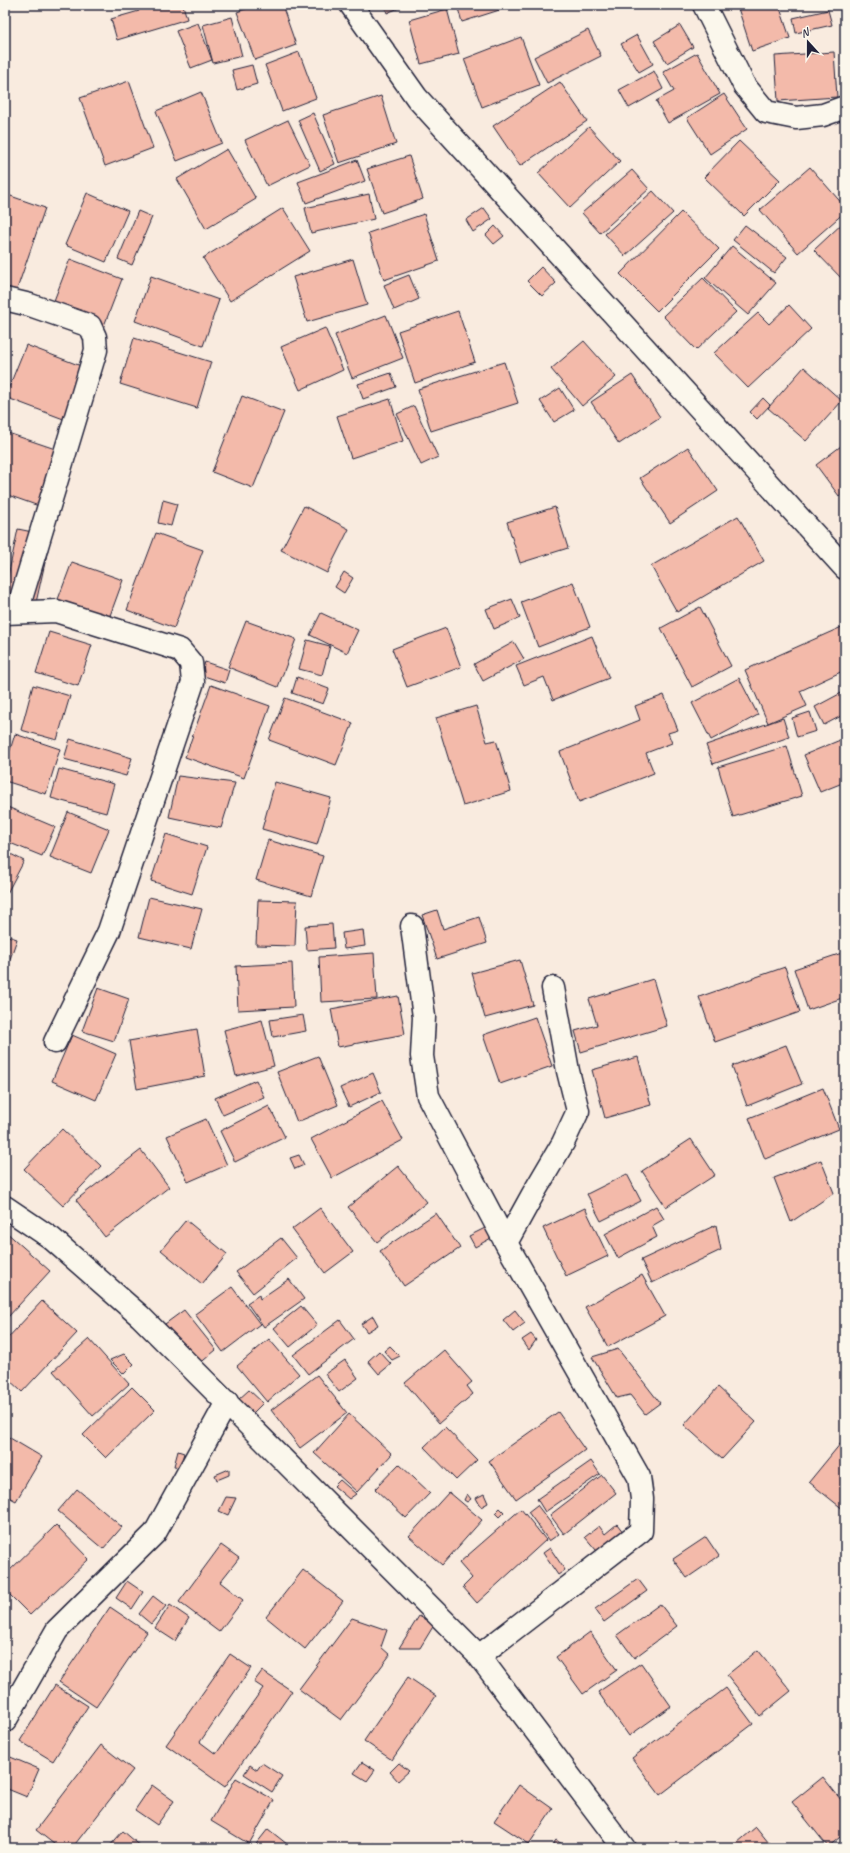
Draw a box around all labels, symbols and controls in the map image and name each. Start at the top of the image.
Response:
north arrow [788,22,828,62]
text: N [799,24,812,40]

